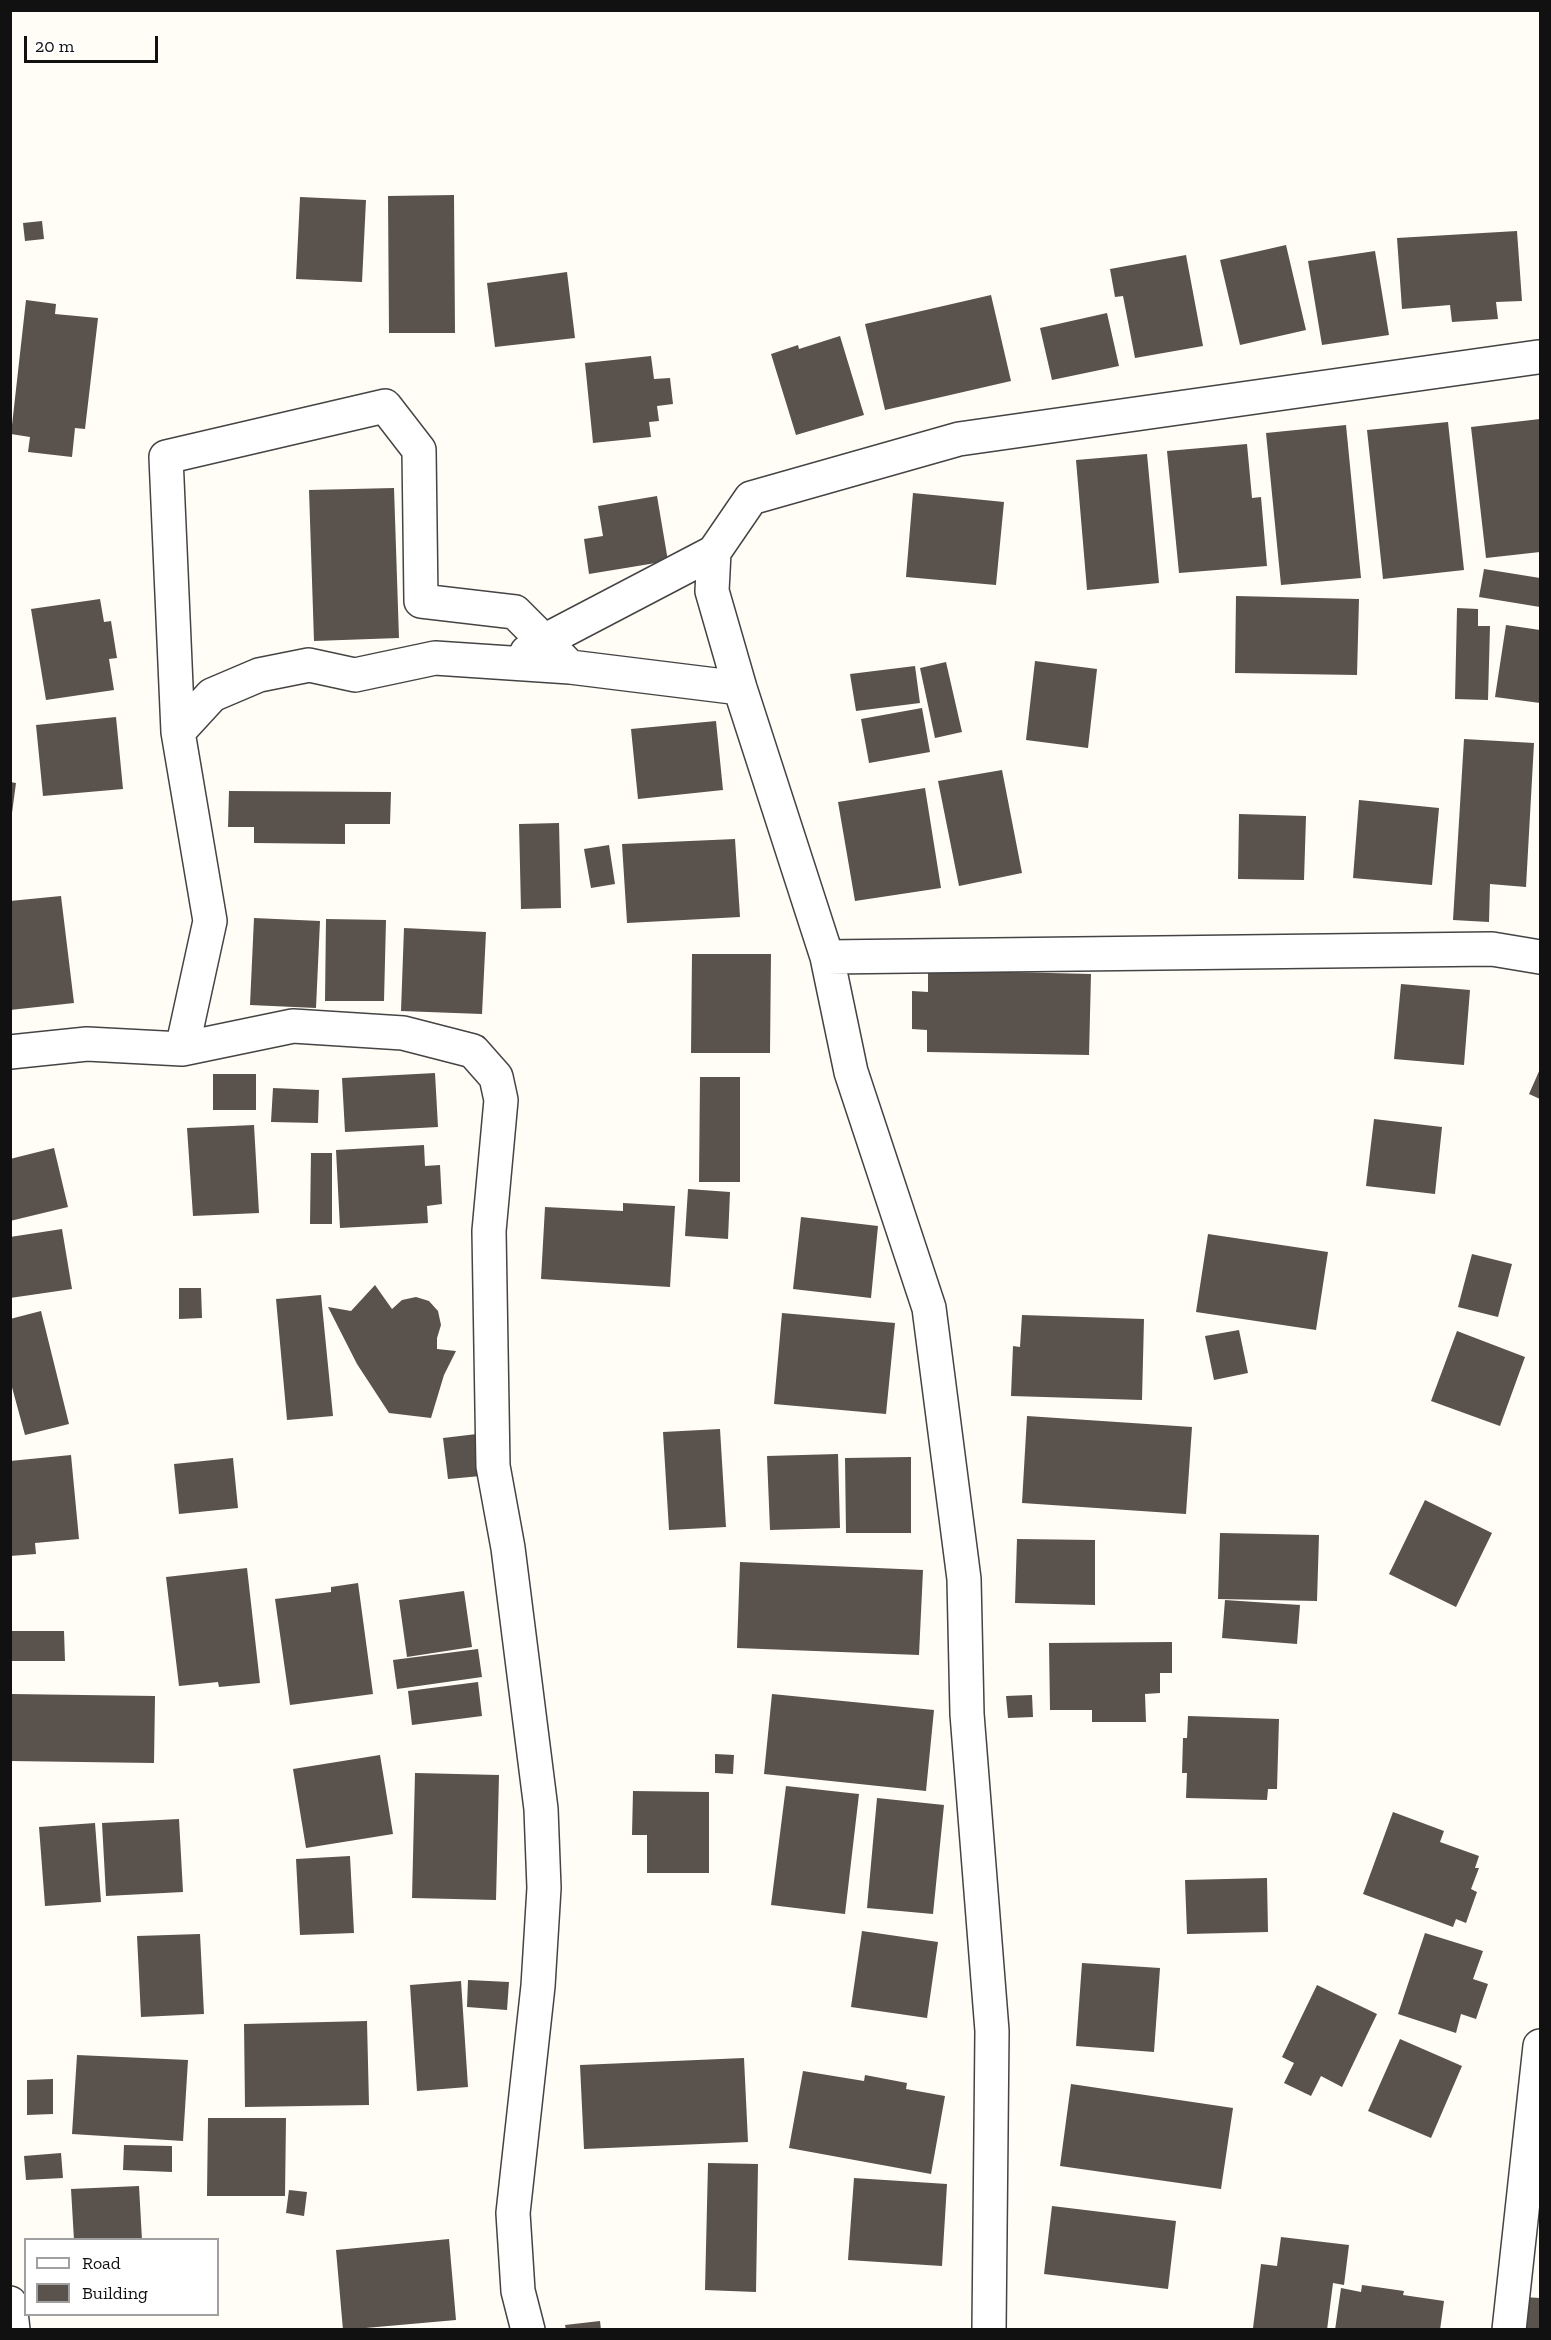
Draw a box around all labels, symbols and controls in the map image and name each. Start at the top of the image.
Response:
scale bar [27,24,160,62]
text: 20 m [35,35,74,57]
legend [24,2238,219,2316]
text: Road [82,2252,121,2274]
text: Building [82,2282,148,2304]

